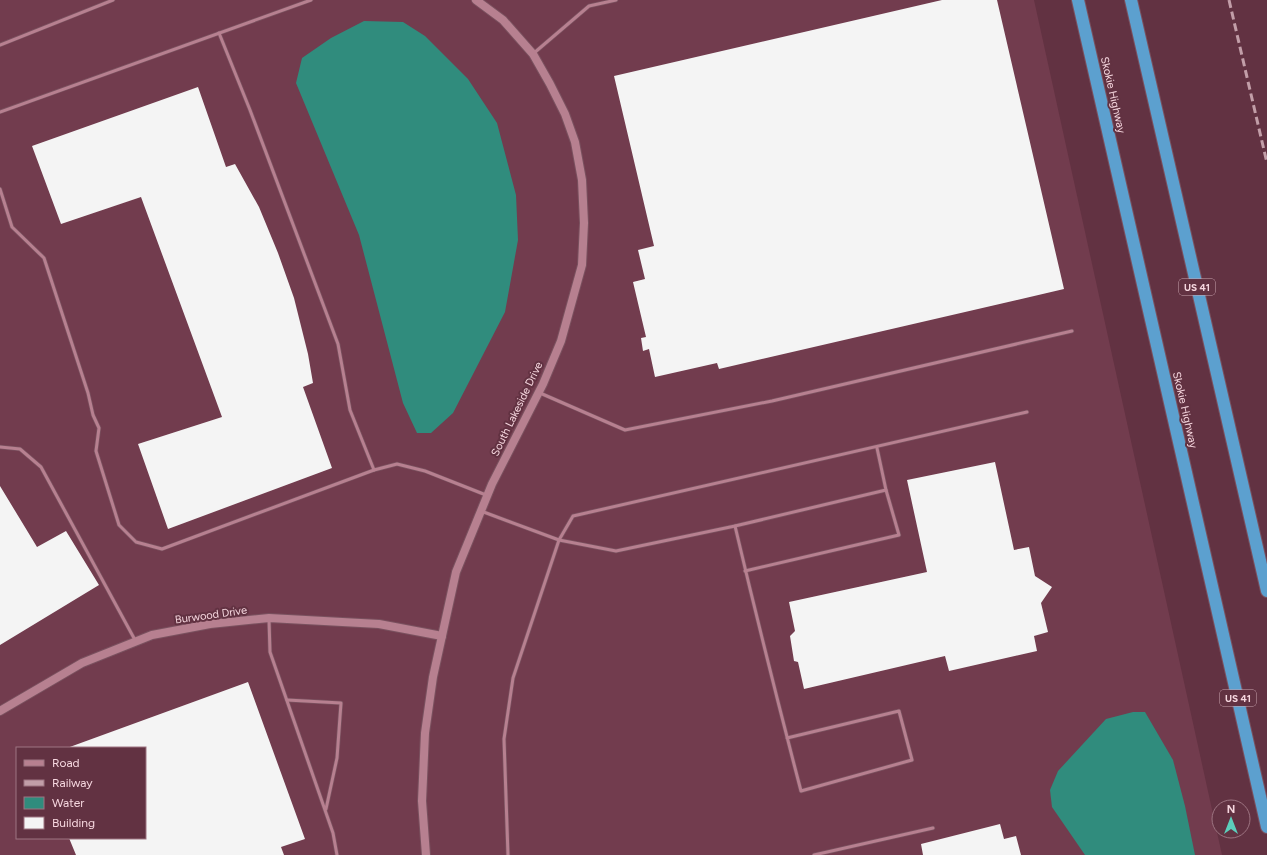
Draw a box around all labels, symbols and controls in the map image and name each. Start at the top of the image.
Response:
street label: Skokie Highway [1098,55,1128,135]
road number: US 41 [1179,279,1215,295]
street label: South Lakeside Drive [489,360,545,458]
street label: Skokie Highway [1170,370,1200,450]
street label: Burwood Drive [174,604,248,626]
road number: US 41 [1220,690,1256,706]
legend [16,747,146,839]
text: Road [52,756,80,770]
text: Railway [52,776,93,790]
text: Water [52,796,84,810]
north arrow [1211,799,1251,839]
text: N [1227,803,1235,816]
text: Building [52,816,95,830]

